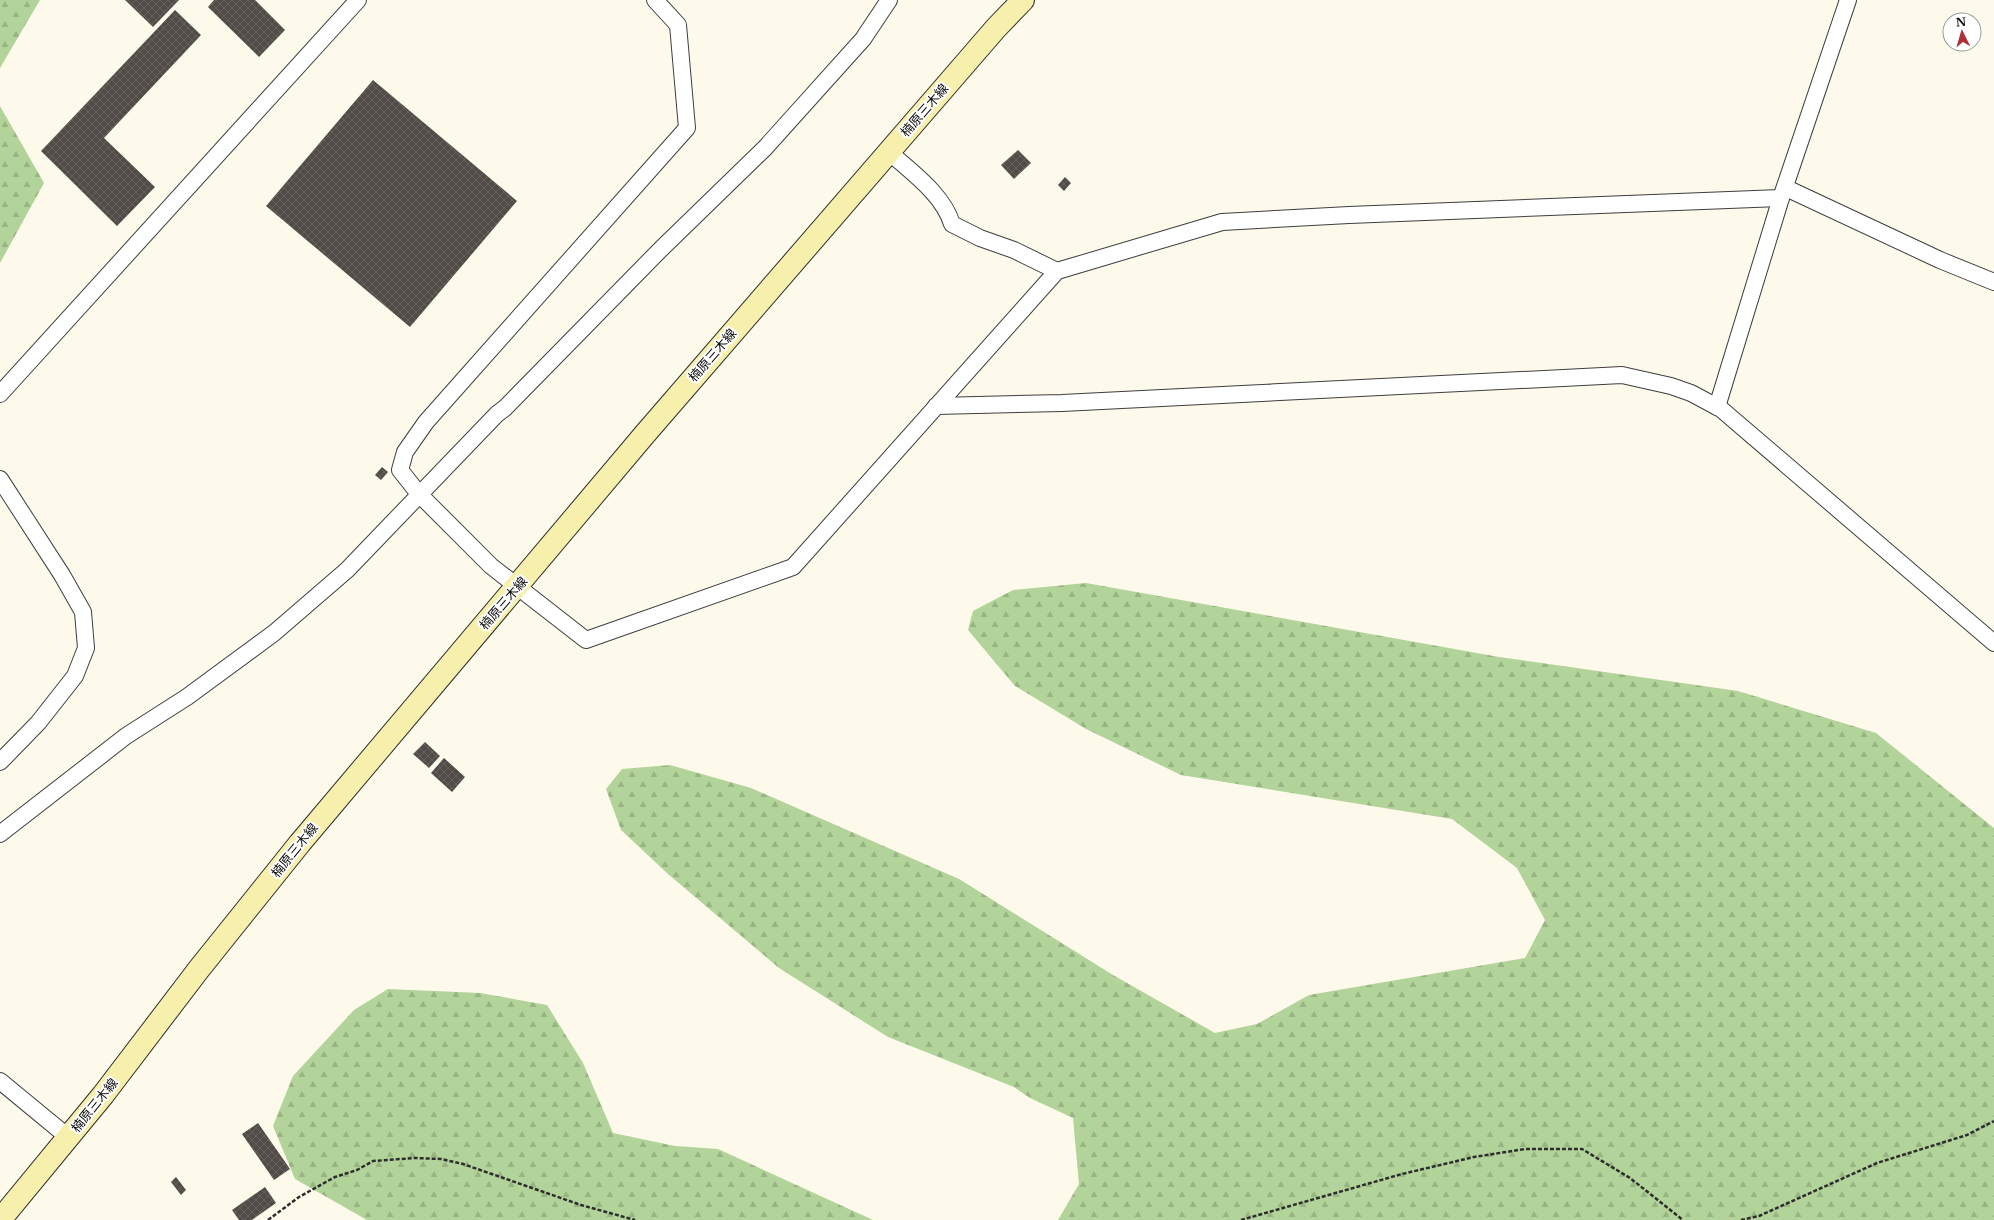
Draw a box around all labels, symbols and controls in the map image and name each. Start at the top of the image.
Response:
north arrow [1942,12,1982,52]
text: N [1955,15,1968,29]
street label: 楠原三木線 [897,80,952,140]
street label: 楠原三木線 [685,325,740,385]
street label: 楠原三木線 [476,573,531,633]
street label: 楠原三木線 [267,820,321,881]
street label: 楠原三木線 [67,1075,121,1136]

